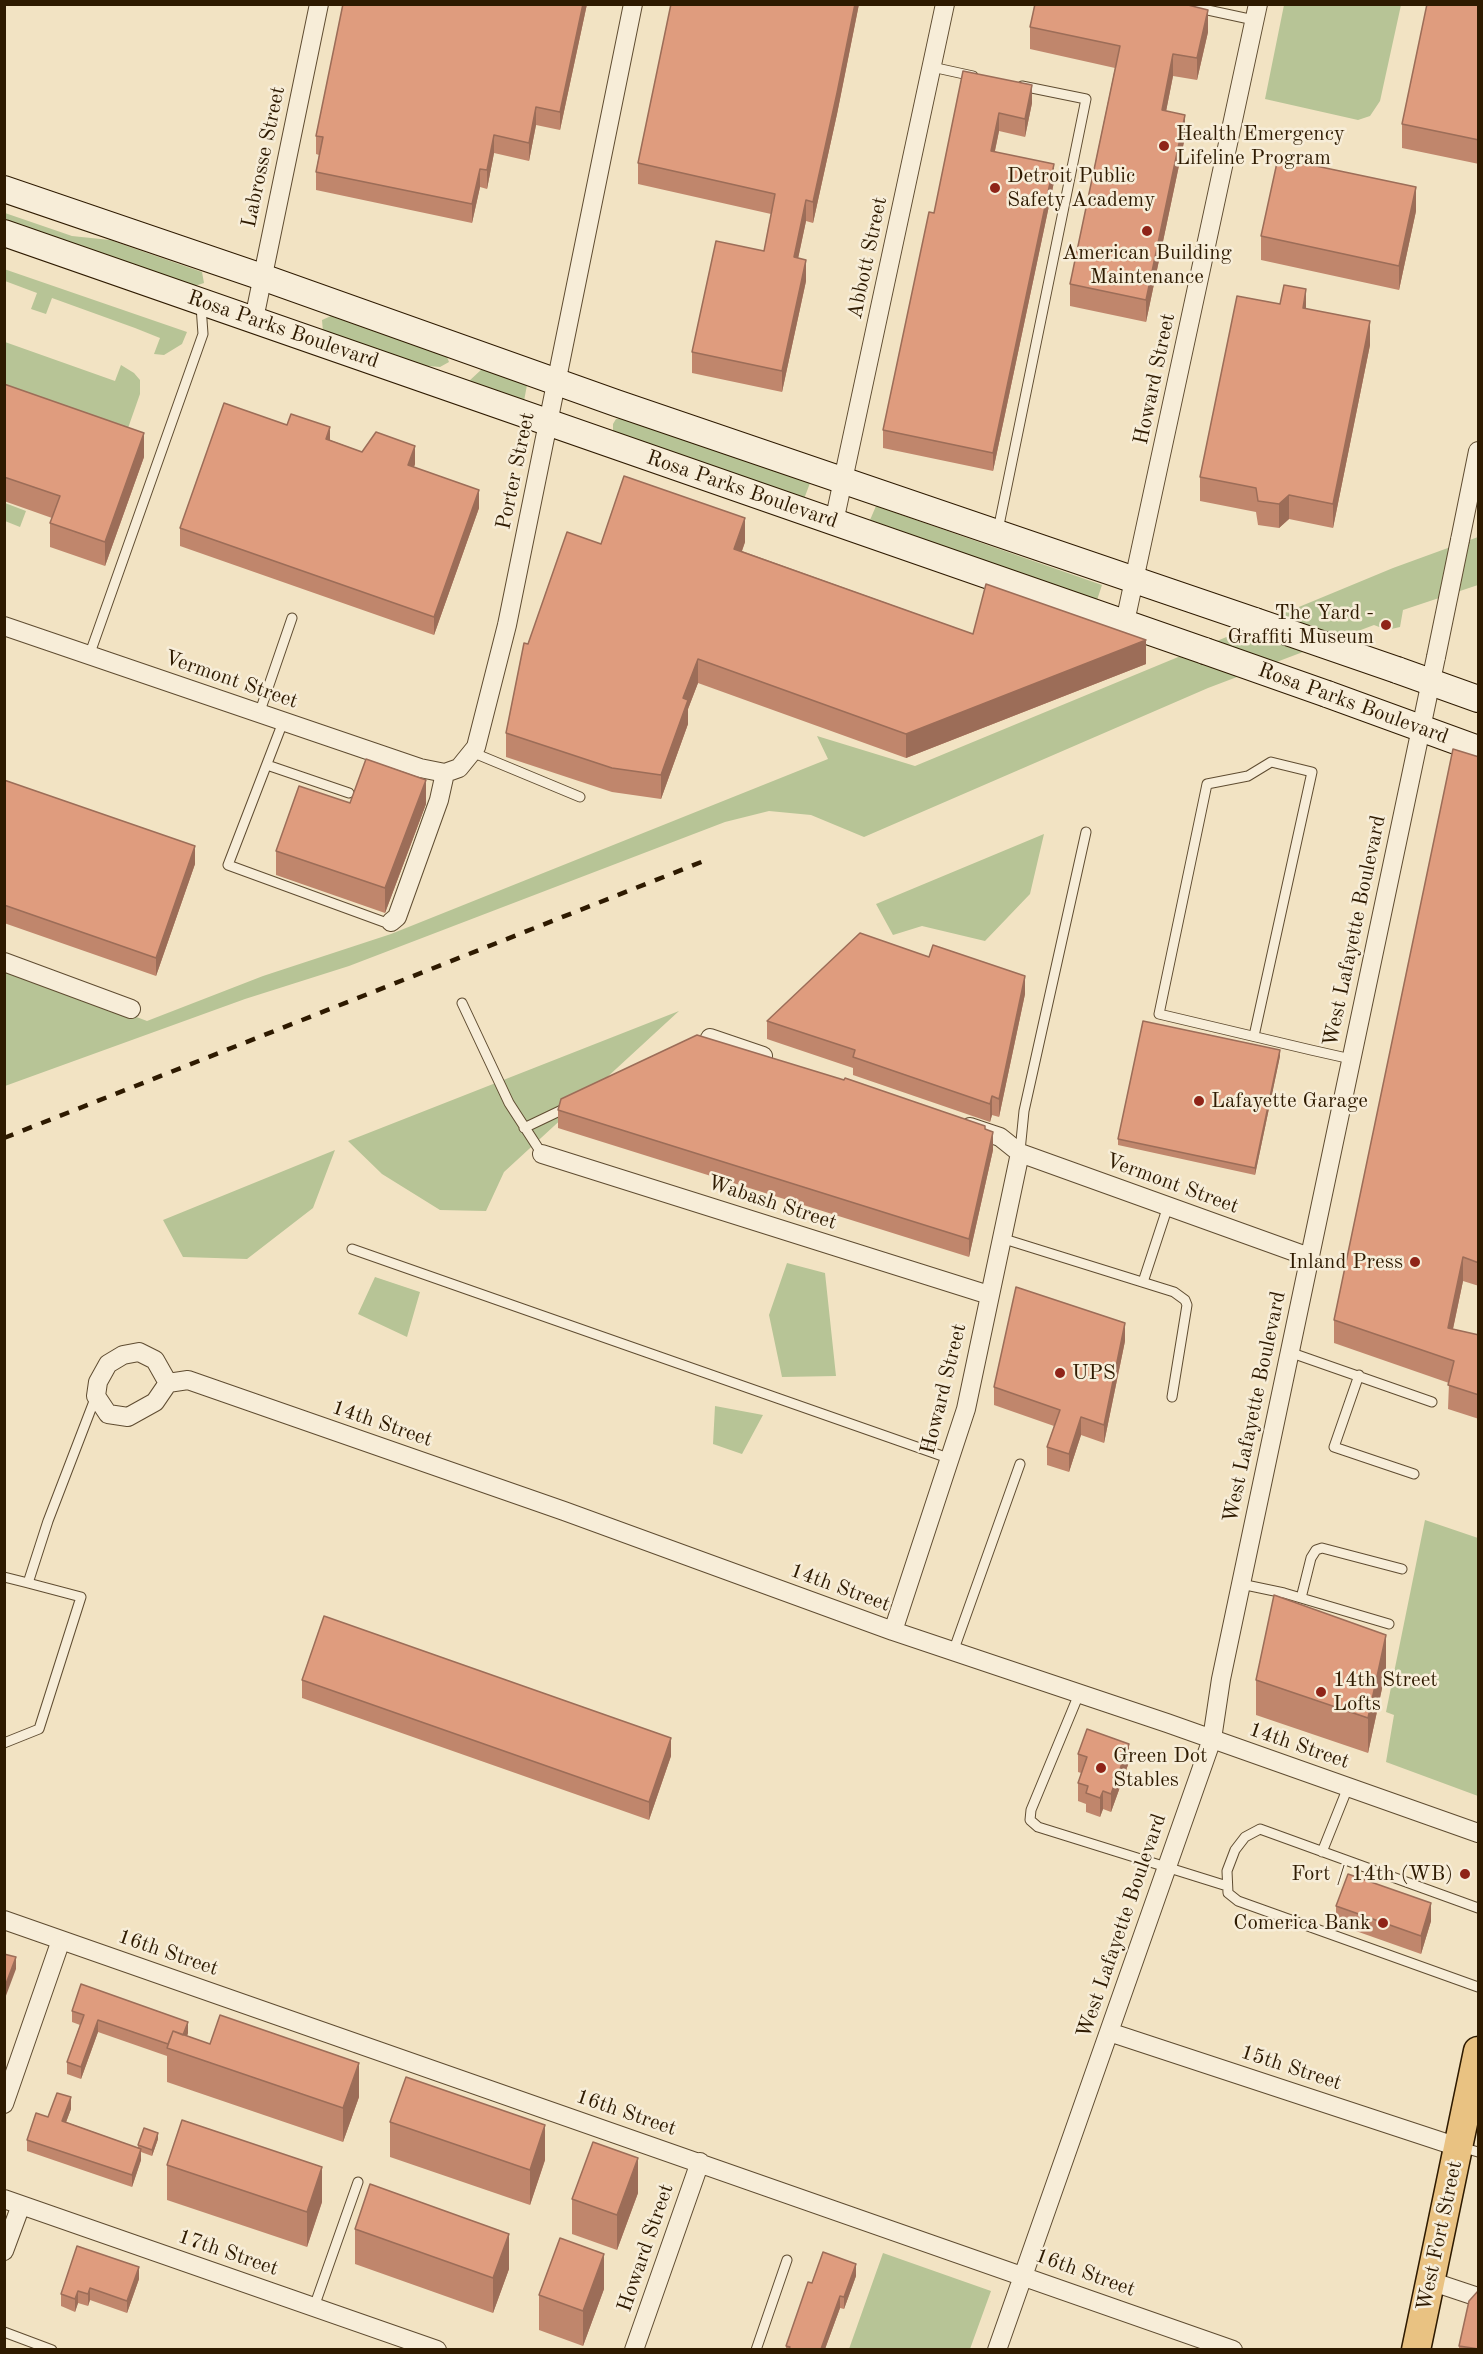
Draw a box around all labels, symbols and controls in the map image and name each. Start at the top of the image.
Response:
street label: Labrosse Street [237,84,291,230]
place label: Health Emergency Lifeline Program [1176,121,1345,171]
marker: Health Emergency Lifeline Program [1157,139,1171,153]
place label: Detroit Public Safety Academy [1007,163,1155,213]
marker: Detroit Public Safety Academy [988,181,1002,195]
street label: Abbott Street [843,195,893,321]
marker: American Building Maintenance [1140,224,1154,238]
place label: American Building Maintenance [1062,240,1232,290]
street label: Rosa Parks Boulevard [184,285,382,375]
street label: Howard Street [1129,311,1181,447]
street label: Porter Street [491,410,541,532]
street label: Rosa Parks Boulevard [643,445,841,535]
place label: The Yard - Graffiti Museum [1227,600,1374,650]
marker: The Yard - Graffiti Museum [1379,618,1393,632]
street label: Vermont Street [161,645,301,715]
street label: Rosa Parks Boulevard [1254,658,1452,750]
street label: West Lafayette Boulevard [1318,813,1392,1049]
place label: Lafayette Garage [1211,1088,1368,1114]
marker: Lafayette Garage [1192,1094,1206,1108]
street label: Vermont Street [1102,1148,1242,1220]
street label: Wabash Street [704,1170,840,1236]
place label: Inland Press [1288,1249,1403,1275]
marker: Inland Press [1408,1255,1422,1269]
street label: West Lafayette Boulevard [1218,1289,1292,1525]
street label: Howard Street [916,1321,972,1457]
place label: UPS [1072,1360,1116,1386]
marker: UPS [1053,1366,1067,1380]
street label: 14th Street [328,1395,436,1453]
street label: 14th Street [787,1558,893,1618]
place label: 14th Street Lofts [1333,1667,1438,1717]
marker: 14th Street Lofts [1314,1685,1328,1699]
street label: 14th Street [1245,1717,1353,1775]
place label: Green Dot Stables [1113,1743,1207,1793]
marker: Green Dot Stables [1094,1761,1108,1775]
street label: West Lafayette Boulevard [1072,1810,1172,2042]
place label: Fort / 14th (WB) [1291,1861,1453,1887]
marker: Fort / 14th (WB) [1458,1867,1472,1881]
place label: Comerica Bank [1233,1910,1371,1936]
marker: Comerica Bank [1376,1916,1390,1930]
street label: 16th Street [114,1924,222,1982]
street label: 15th Street [1237,2040,1345,2096]
street label: 16th Street [572,2084,680,2142]
street label: West Fort Street [1412,2159,1468,2313]
street label: Howard Street [612,2181,680,2315]
street label: 17th Street [174,2224,282,2282]
street label: 16th Street [1032,2243,1138,2303]

